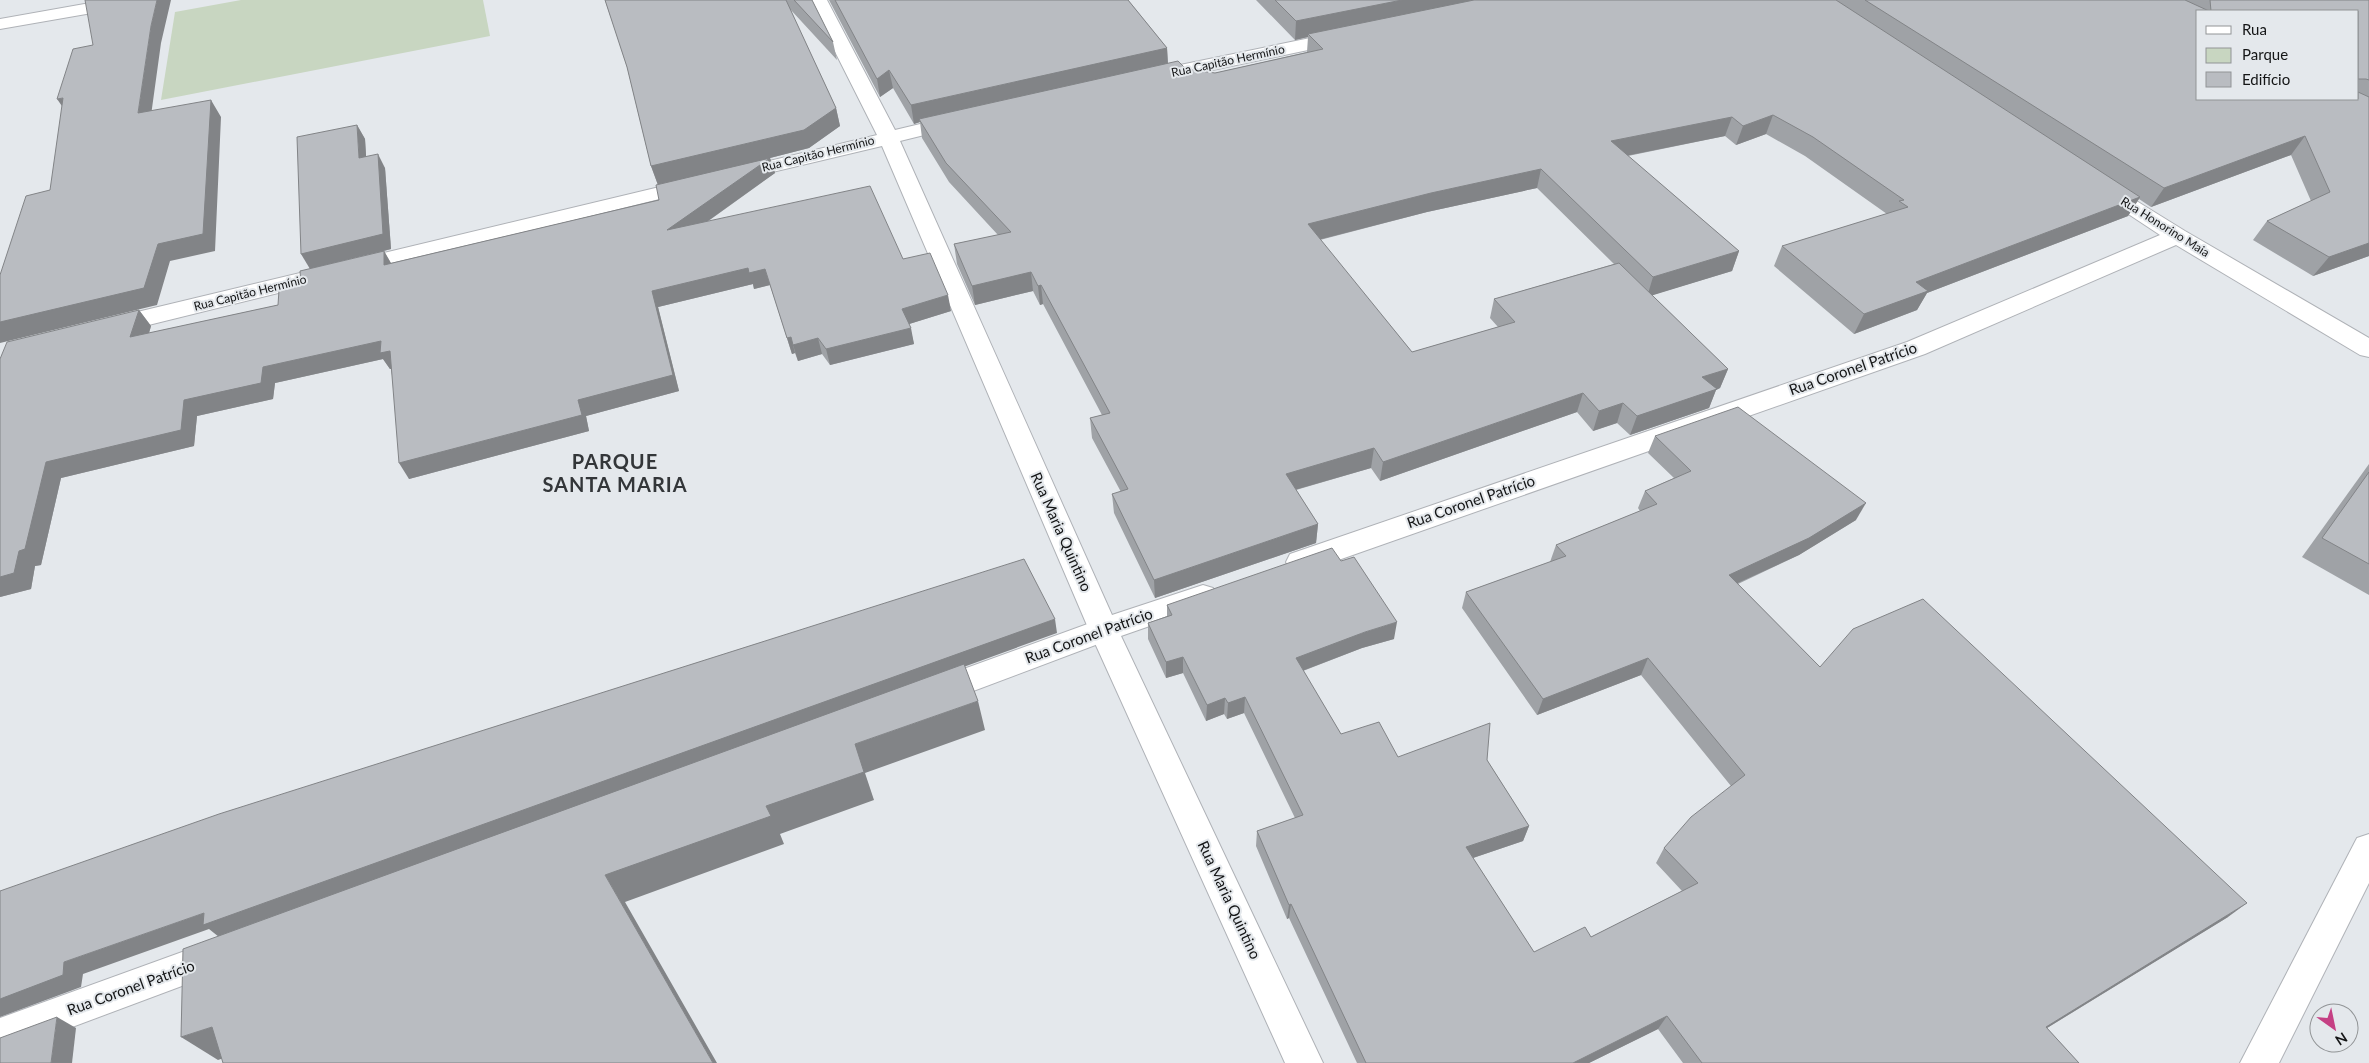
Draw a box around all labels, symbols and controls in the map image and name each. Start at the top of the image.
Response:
legend [2196,10,2359,100]
text: Rua [2242,20,2267,38]
street label: Rua Capitão Hermínio [1170,41,1286,80]
text: Parque [2242,45,2288,63]
text: Edifício [2242,70,2290,88]
street label: Rua Capitão Hermínio [760,132,876,175]
street label: Rua Honorino Maia [2118,193,2212,260]
street label: Rua Capitão Hermínio [192,271,308,314]
street label: Rua Coronel Patrício [1786,338,1919,398]
district label: PARQUE SANTA MARIA [542,449,688,496]
street label: Rua Maria Quintino [1028,469,1096,594]
street label: Rua Coronel Patrício [1404,471,1537,531]
street label: Rua Coronel Patrício [1022,604,1155,666]
street label: Rua Maria Quintino [1195,838,1265,962]
street label: Rua Coronel Patrício [64,956,197,1018]
north arrow [2309,1003,2359,1053]
text: N [2332,1029,2351,1049]

